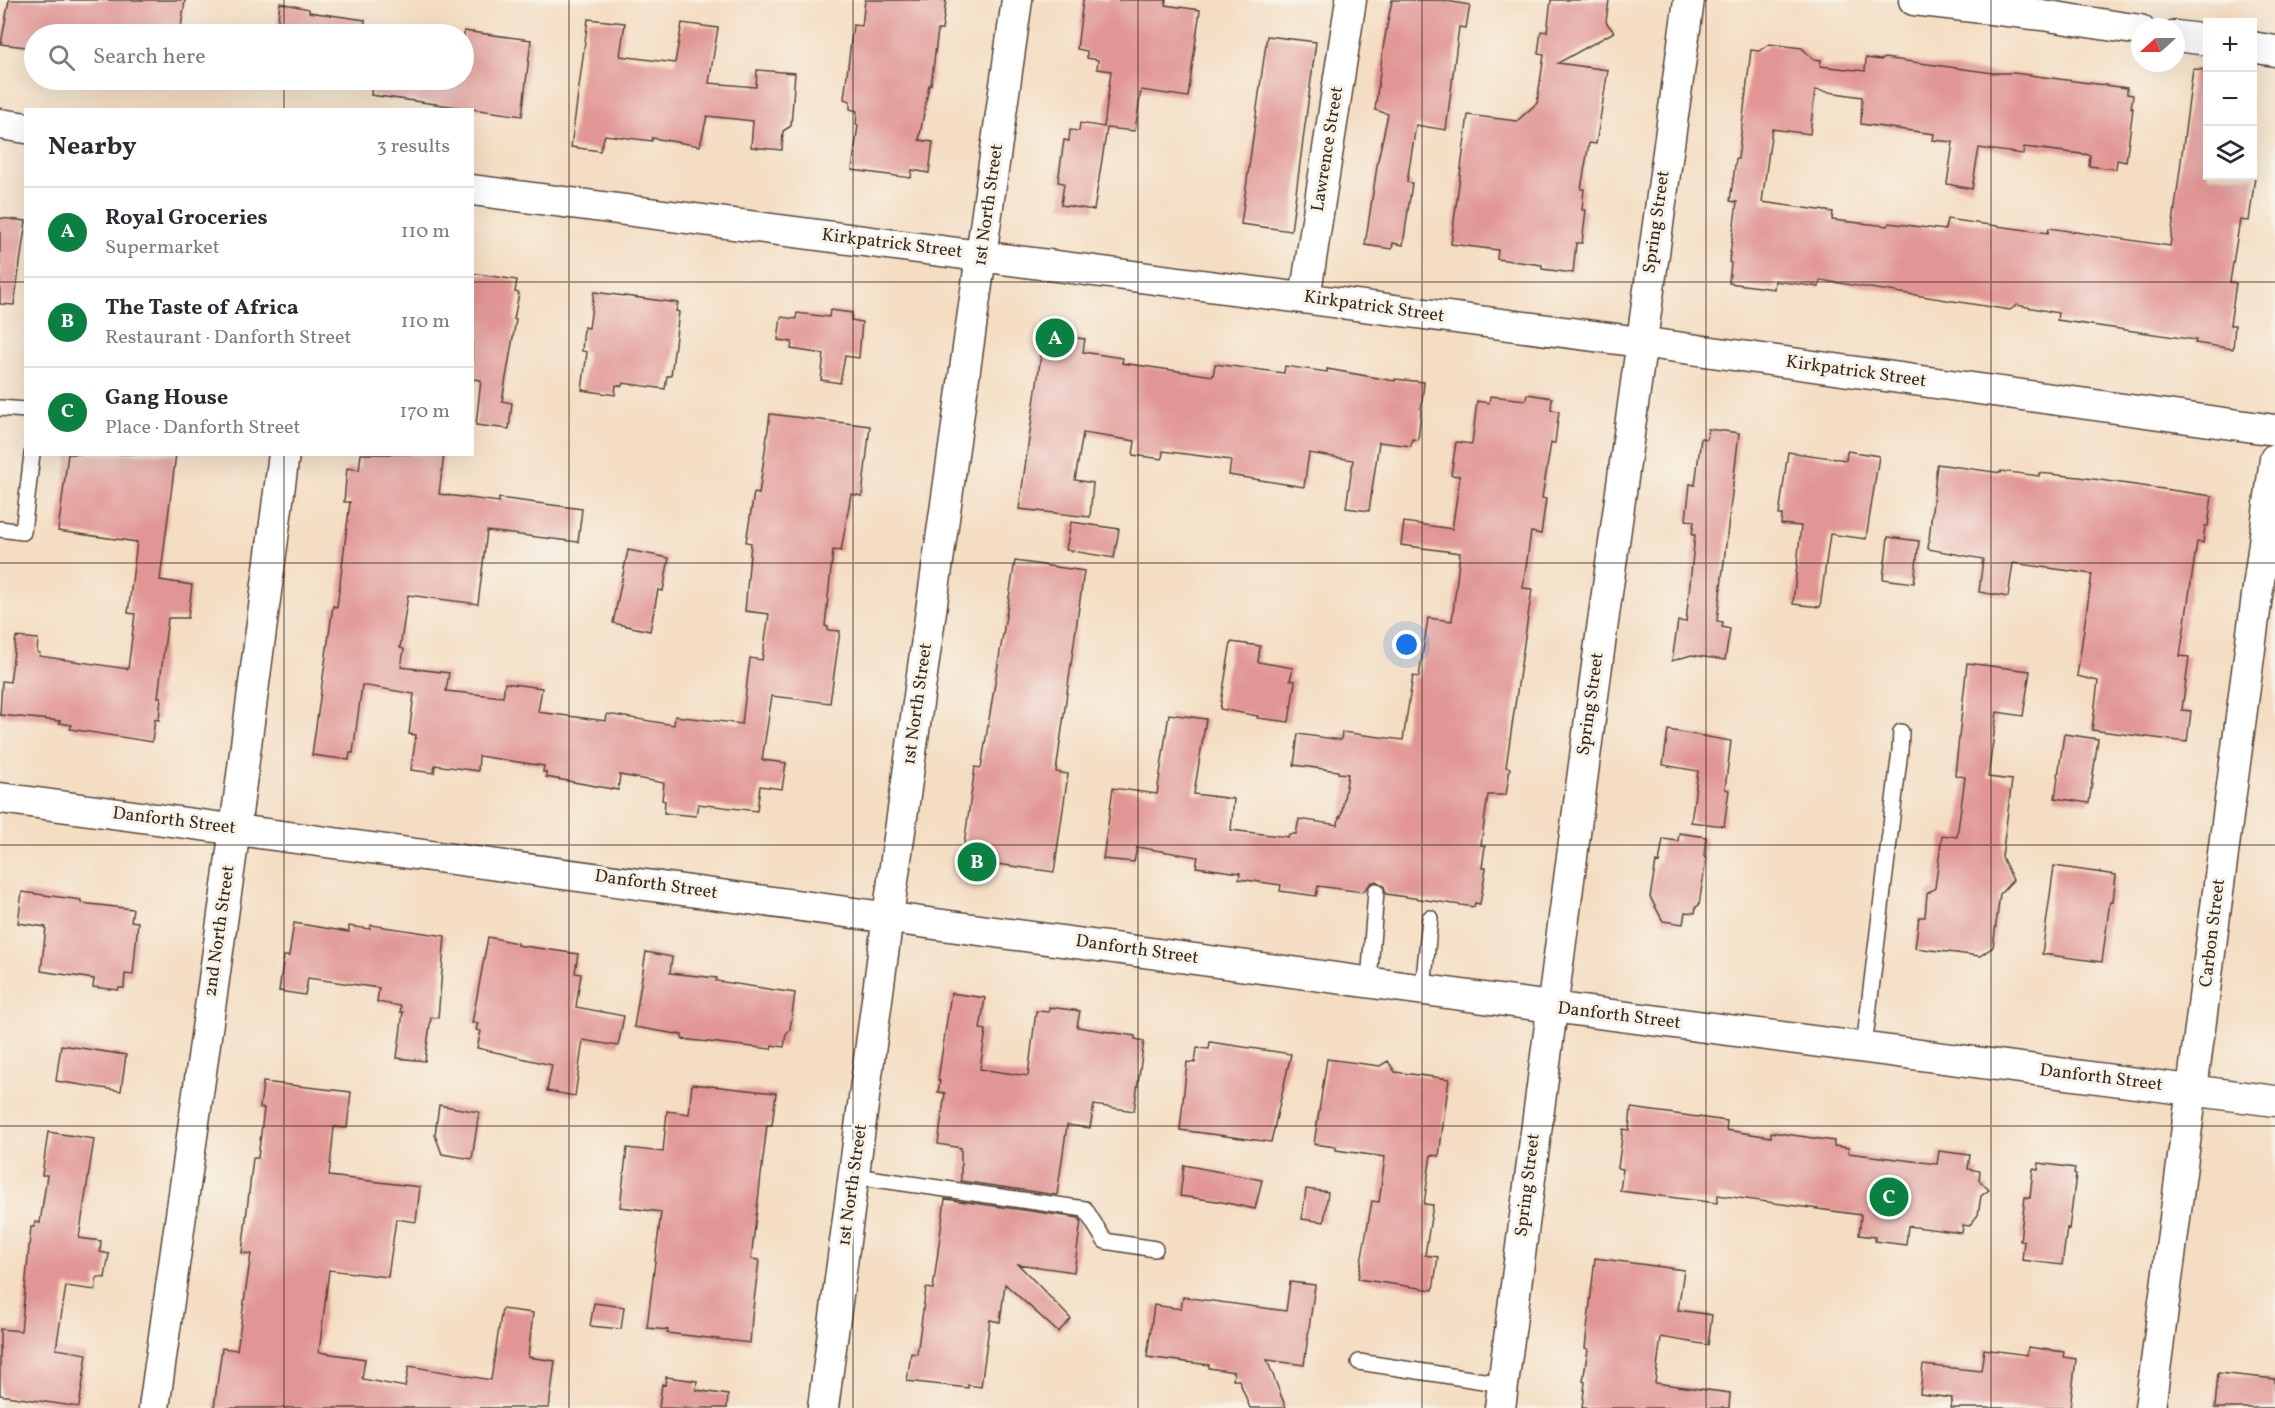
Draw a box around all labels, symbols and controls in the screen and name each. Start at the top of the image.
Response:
north arrow [2131,18,2185,72]
map controls [2203,18,2257,180]
button: + [2203,18,2257,72]
search box [24,24,474,90]
icon: search [45,41,78,74]
text: Search here [93,42,206,73]
button: − [2203,72,2257,126]
street label: Lawrence Street [1306,85,1350,213]
button: layers [2203,126,2257,180]
text: Nearby [48,129,137,165]
text: 3 results [376,133,450,161]
street label: 1st North Street [968,142,1010,268]
street label: Spring Street [1637,169,1677,275]
text: Royal Groceries [105,203,268,234]
text: A [60,218,75,246]
text: 110 m [401,218,450,246]
street label: Kirkpatrick Street [820,223,964,265]
text: Supermarket [105,234,220,262]
street label: Kirkpatrick Street [1302,285,1446,329]
text: The Taste of Africa [105,293,299,324]
text: B [61,308,74,336]
text: 110 m [401,308,450,336]
pin: A [1036,316,1074,360]
text: Restaurant · Danforth Street [105,324,352,352]
street label: Kirkpatrick Street [1784,350,1928,394]
text: Gang House [105,383,228,414]
text: C [61,398,74,426]
text: 170 m [400,398,450,426]
text: Place · Danforth Street [105,414,301,442]
your location [1392,630,1421,659]
street label: 1st North Street [897,641,939,767]
street label: Spring Street [1571,651,1611,757]
street label: Danforth Street [111,801,237,841]
pin: B [958,840,996,884]
street label: 2nd North Street [198,864,242,998]
street label: Danforth Street [593,864,719,906]
street label: Carbon Street [2194,877,2232,989]
street label: Danforth Street [1074,929,1200,971]
street label: Danforth Street [1556,996,1682,1036]
street label: Danforth Street [2038,1058,2164,1098]
street label: 1st North Street [832,1122,874,1248]
street label: Spring Street [1509,1132,1547,1238]
pin: C [1870,1174,1908,1220]

